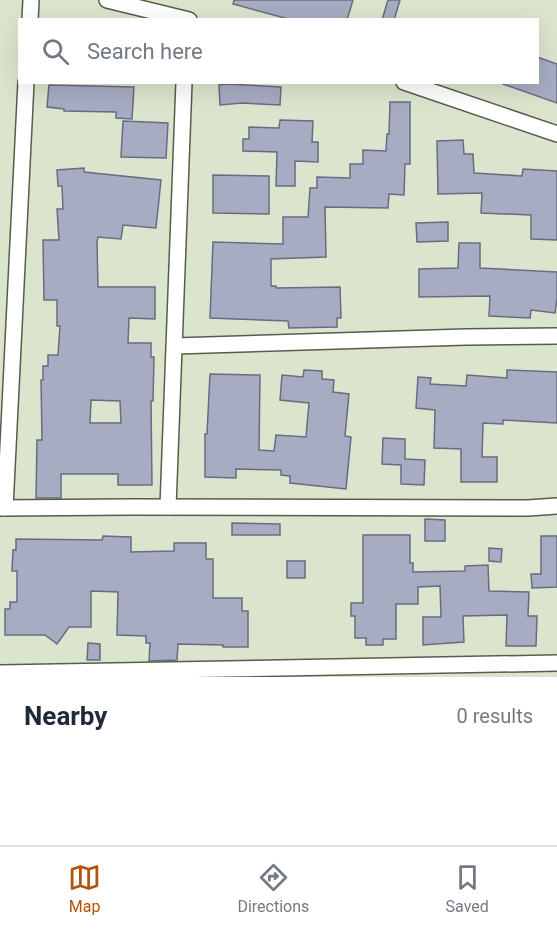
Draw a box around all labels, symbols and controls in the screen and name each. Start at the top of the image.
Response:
search box [18,18,539,84]
icon: search [39,35,72,68]
text: Search here [87,39,203,64]
text: Nearby [24,701,107,731]
text: 0 results [457,704,533,728]
tab: Map [68,861,101,916]
tab: Directions [237,861,309,916]
tab: Saved [446,861,489,916]

